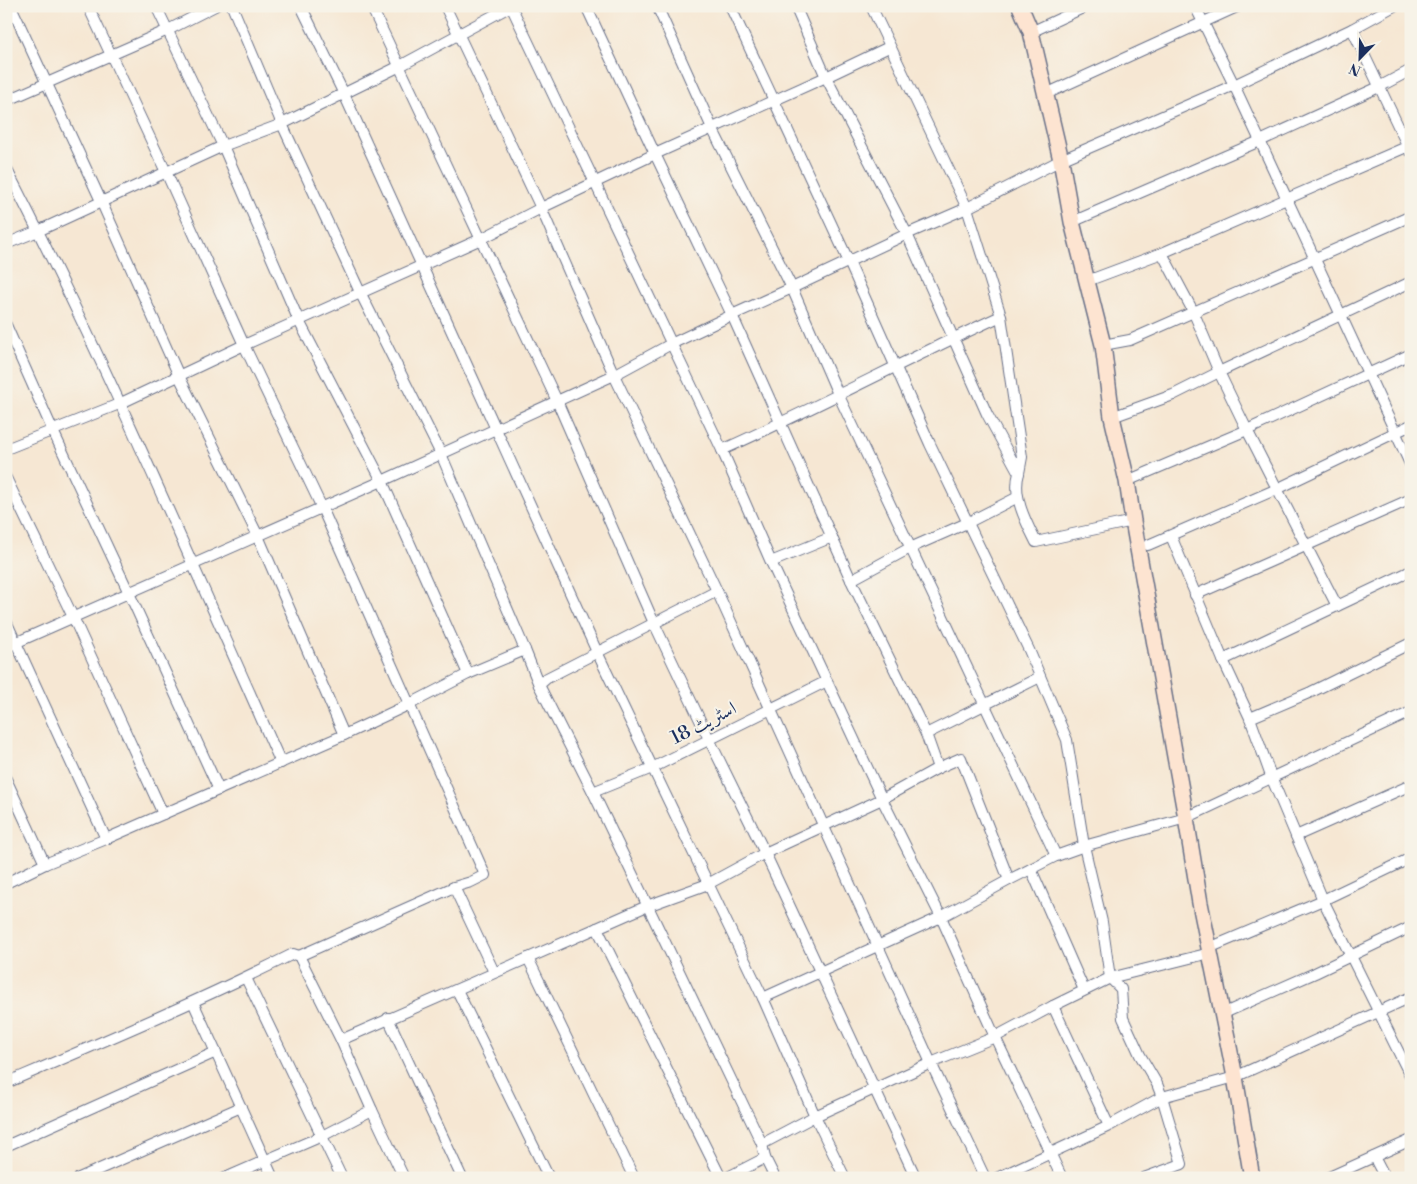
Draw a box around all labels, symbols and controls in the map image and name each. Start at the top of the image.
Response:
north arrow [1334,32,1384,82]
text: N [1347,59,1364,79]
street label: اسٹریٹ 18 [667,696,740,750]

